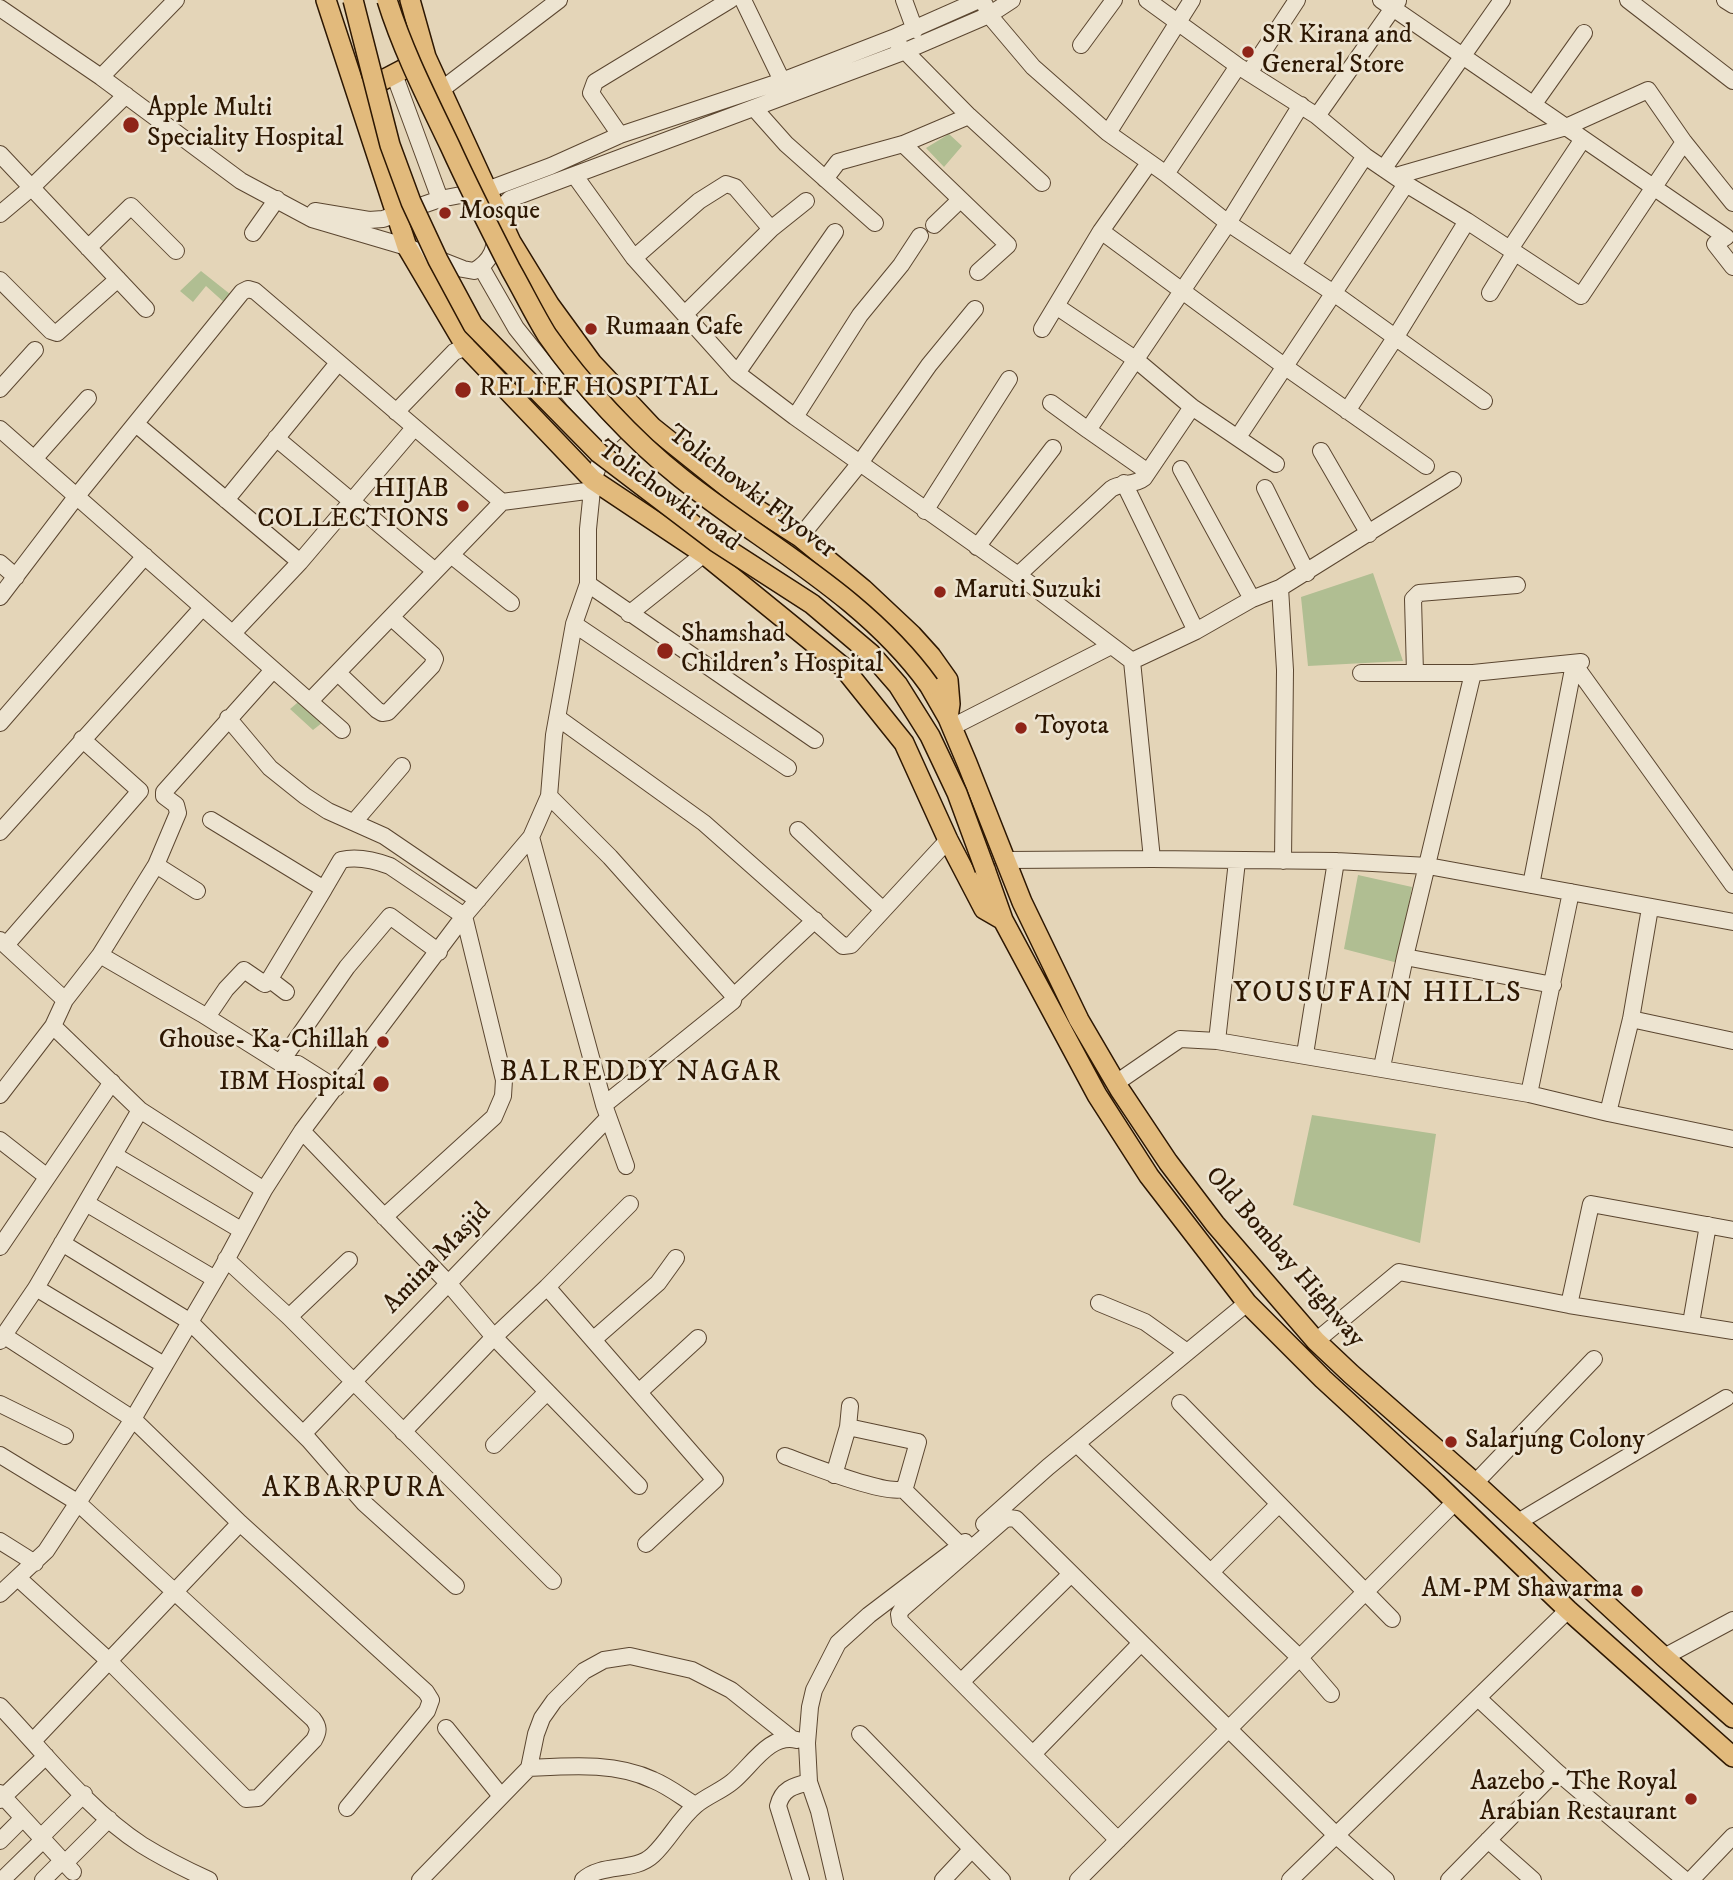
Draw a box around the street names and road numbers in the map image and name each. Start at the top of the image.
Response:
street label: Tolichowki Flyover [661,420,841,566]
street label: Tolichowki road [590,435,746,559]
street label: Old Bombay Highway [1197,1162,1371,1354]
street label: Amina Masjid [377,1197,499,1321]

